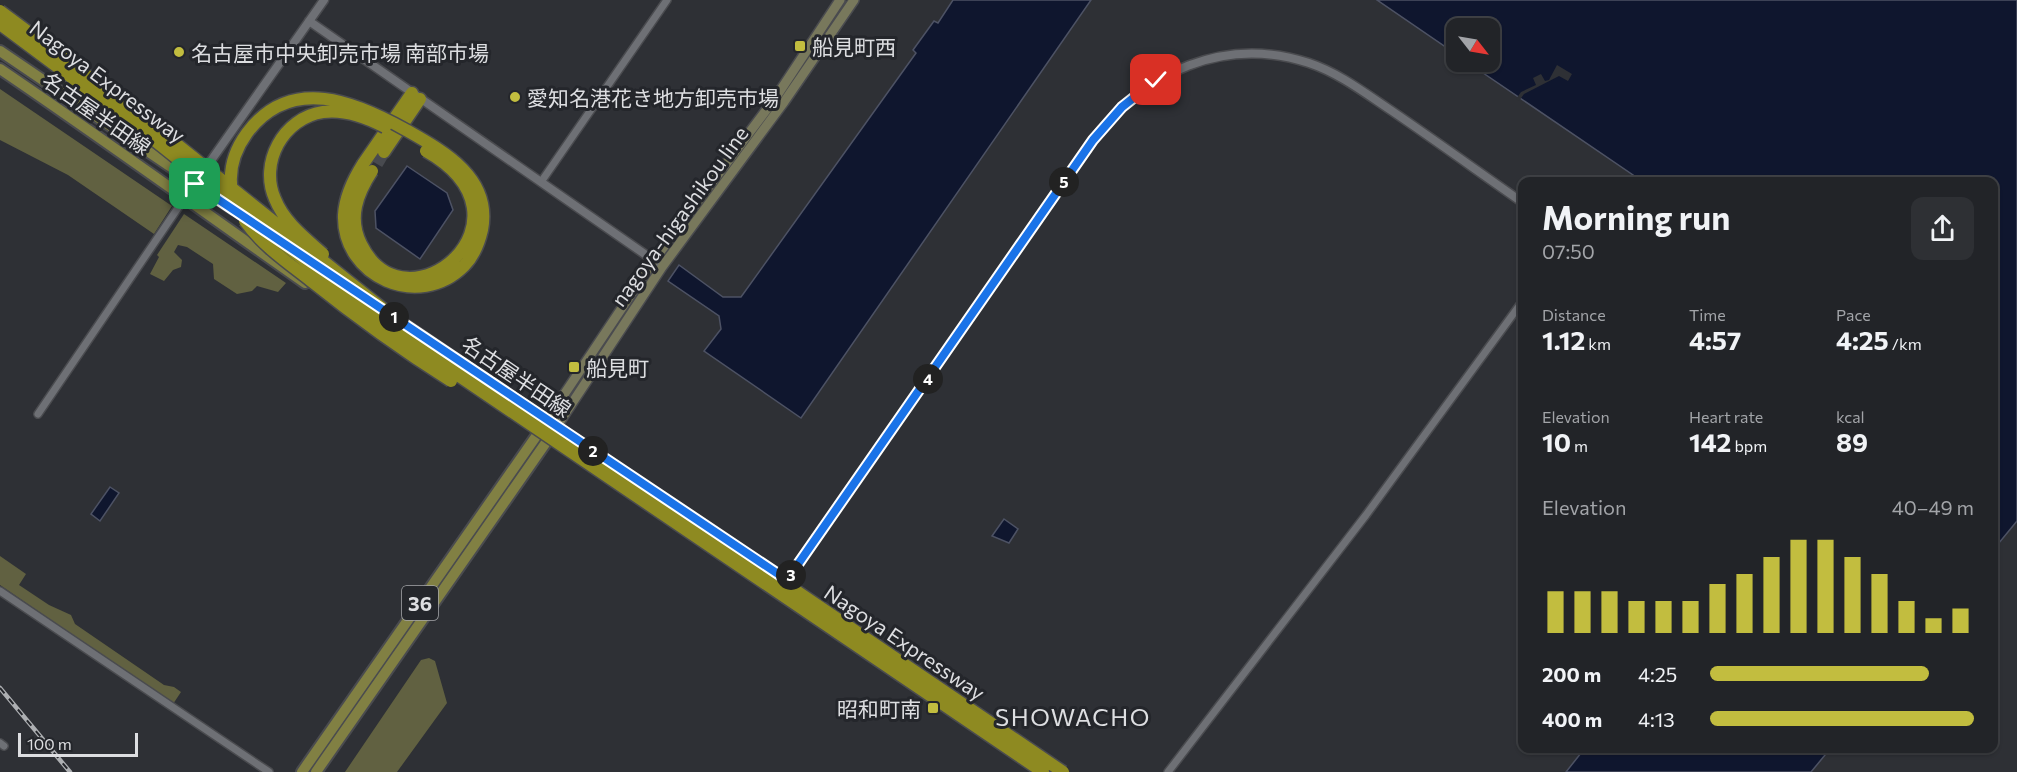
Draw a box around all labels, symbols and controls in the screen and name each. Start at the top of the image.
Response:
street label: Nagoya Expressway [25,14,191,148]
north arrow [1446,18,1500,72]
map controls [1446,18,1500,72]
place label: 船見町西 [812,34,896,59]
marker: 船見町西 [793,39,807,53]
place label: 名古屋市中央卸売市場 南部市場 [191,40,489,65]
marker: 名古屋市中央卸売市場 南部市場 [172,45,186,59]
pin [1130,54,1181,105]
icon: check [1139,63,1172,96]
street label: 名古屋半田線 [38,67,156,159]
place label: 愛知名港花き地方卸売市場 [527,85,779,110]
marker: 愛知名港花き地方卸売市場 [508,90,522,104]
street label: nagoya-higashikou line [605,121,753,311]
pin [169,158,220,209]
icon: arrive [178,167,211,200]
pin: 5 [1049,167,1079,197]
text: 5 [1059,172,1069,191]
text: Morning run [1542,196,1730,237]
button: share [1911,197,1974,260]
text: 07:50 [1542,239,1595,263]
pin: 1 [379,302,409,332]
text: Distance [1542,305,1606,324]
text: Time [1689,305,1726,324]
text: Pace [1836,305,1871,324]
text: 1 [390,307,398,326]
text: 1.12 [1542,324,1585,355]
text: 4:57 [1689,324,1741,355]
text: 4:25 [1836,324,1889,355]
street label: 名古屋半田線 [458,330,576,422]
text: km [1585,334,1611,353]
text: /km [1889,334,1922,353]
place label: 船見町 [586,355,649,380]
marker: 船見町 [567,360,581,374]
pin: 4 [913,364,943,394]
text: 4 [923,369,933,388]
text: Elevation [1542,407,1610,426]
text: Heart rate [1689,407,1763,426]
text: kcal [1836,407,1865,426]
text: 10 [1542,426,1571,457]
text: 142 [1689,426,1731,457]
text: 89 [1836,426,1868,457]
pin: 2 [578,436,608,466]
text: m [1571,436,1588,455]
text: bpm [1731,436,1767,455]
text: 2 [588,441,598,460]
text: Elevation [1542,495,1627,519]
text: 40–49 m [1892,495,1974,519]
pin: 3 [776,560,806,590]
text: 3 [786,565,796,584]
street label: Nagoya Expressway [820,579,990,705]
road number: 36 [402,586,438,620]
text: 200 m [1542,662,1601,686]
text: 4:25 [1638,662,1677,686]
place label: 昭和町南 [837,696,921,721]
marker: 昭和町南 [926,701,940,715]
district label: SHOWACHO [995,702,1151,731]
text: 400 m [1542,707,1602,731]
text: 4:13 [1638,707,1675,731]
scale bar [18,730,138,758]
text: 100 m [27,734,72,753]

